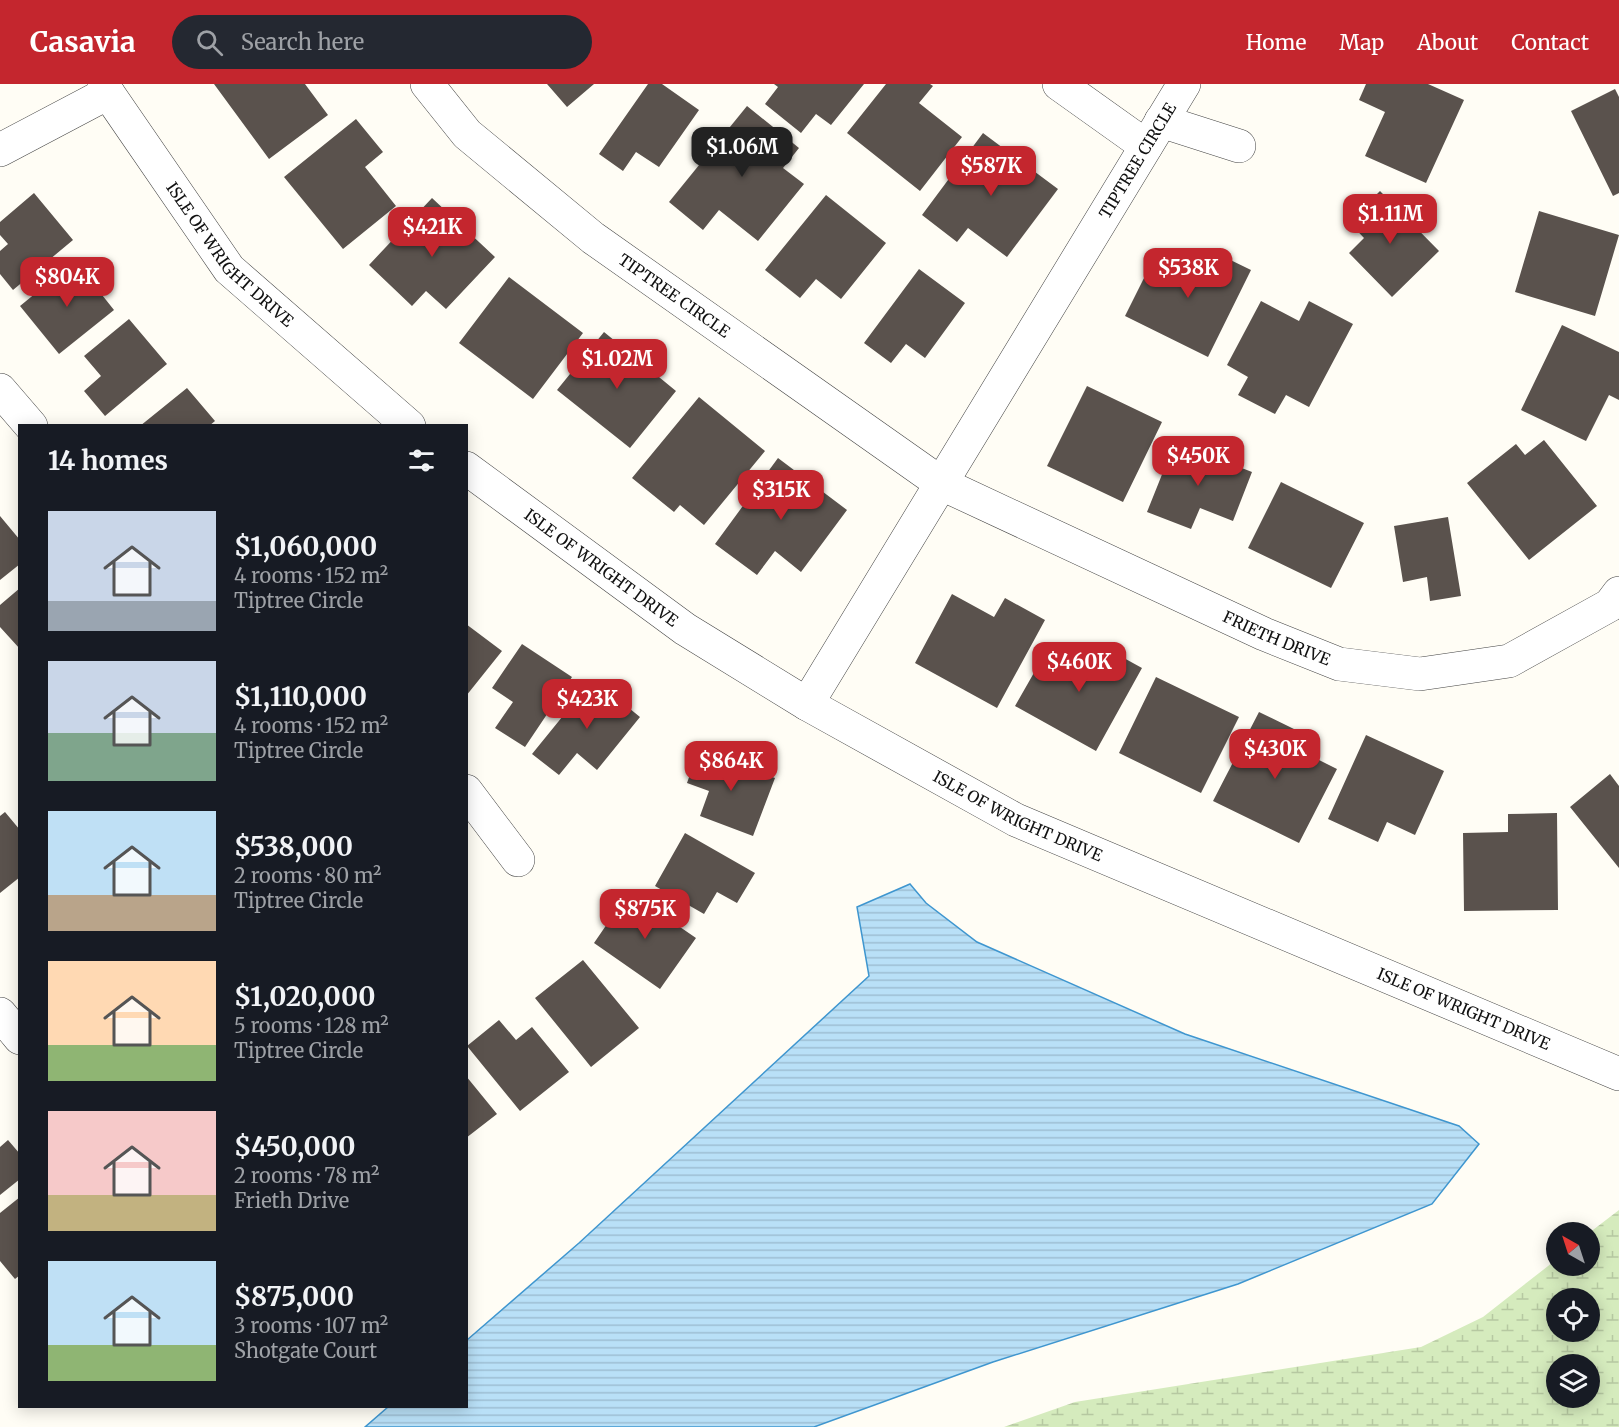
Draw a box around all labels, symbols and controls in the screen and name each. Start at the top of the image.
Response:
search box [172,15,592,69]
text: Casavia [30,24,136,60]
icon: search [193,26,226,59]
text: Search here [241,28,364,56]
text: Home [1246,29,1306,56]
text: Map [1339,29,1384,56]
text: About [1417,29,1478,56]
text: Contact [1511,29,1589,56]
street label: TIPTREE CIRCLE [1095,98,1181,222]
pin: $1.06M [693,127,791,178]
text: $1.06M [706,134,778,159]
pin: $587K [949,146,1033,197]
text: $587K [960,153,1022,178]
street label: ISLE OF WRIGHT DRIVE [162,178,298,331]
pin: $1.11M [1341,194,1439,245]
text: $1.11M [1357,201,1423,226]
pin: $421K [390,207,474,258]
text: $421K [402,214,462,239]
pin: $538K [1146,248,1230,299]
street label: TIPTREE CIRCLE [615,249,735,342]
text: $538K [1157,255,1219,280]
pin: $804K [25,257,109,308]
text: $804K [34,264,100,289]
pin: $1.02M [568,339,666,390]
text: $1.02M [581,346,653,371]
pin: $450K [1156,436,1240,487]
text: $450K [1166,443,1230,468]
text: 14 homes [48,444,168,477]
icon: filters [405,444,438,477]
pin: $315K [739,470,823,521]
text: $315K [752,477,810,502]
street label: ISLE OF WRIGHT DRIVE [521,504,683,631]
text: $1,060,000 [234,530,377,563]
icon: home [96,535,168,607]
text: 4 rooms · 152 m² [234,563,388,588]
text: Tiptree Circle [234,588,363,613]
street label: FRIETH DRIVE [1220,606,1334,670]
pin: $460K [1037,642,1121,693]
text: $460K [1046,649,1112,674]
pin: $423K [545,679,629,730]
text: $1,110,000 [234,680,367,713]
icon: home [96,685,168,757]
text: $423K [556,686,618,711]
text: 4 rooms · 152 m² [234,713,388,738]
pin: $430K [1233,729,1317,780]
text: $430K [1243,736,1307,761]
text: Tiptree Circle [234,738,363,763]
pin: $864K [689,741,773,792]
text: $864K [699,748,763,773]
street label: ISLE OF WRIGHT DRIVE [930,766,1106,866]
text: $538,000 [234,830,353,863]
icon: home [96,835,168,907]
text: 2 rooms · 80 m² [234,863,381,888]
text: Tiptree Circle [234,888,363,913]
pin: $875K [603,889,687,940]
text: $875K [614,896,676,921]
street label: ISLE OF WRIGHT DRIVE [1374,963,1554,1054]
text: $1,020,000 [234,980,375,1013]
icon: home [96,985,168,1057]
text: 5 rooms · 128 m² [234,1013,389,1038]
text: Tiptree Circle [234,1038,363,1063]
text: $450,000 [234,1130,355,1163]
icon: home [96,1135,168,1207]
text: 2 rooms · 78 m² [234,1163,379,1188]
text: Frieth Drive [234,1188,349,1213]
north arrow [1546,1222,1600,1276]
map controls [1546,1222,1600,1408]
text: $875,000 [234,1280,354,1313]
icon: home [96,1285,168,1357]
button: locate [1546,1288,1600,1342]
text: 3 rooms · 107 m² [234,1313,388,1338]
text: Shotgate Court [234,1338,377,1363]
button: layers [1546,1354,1600,1408]

